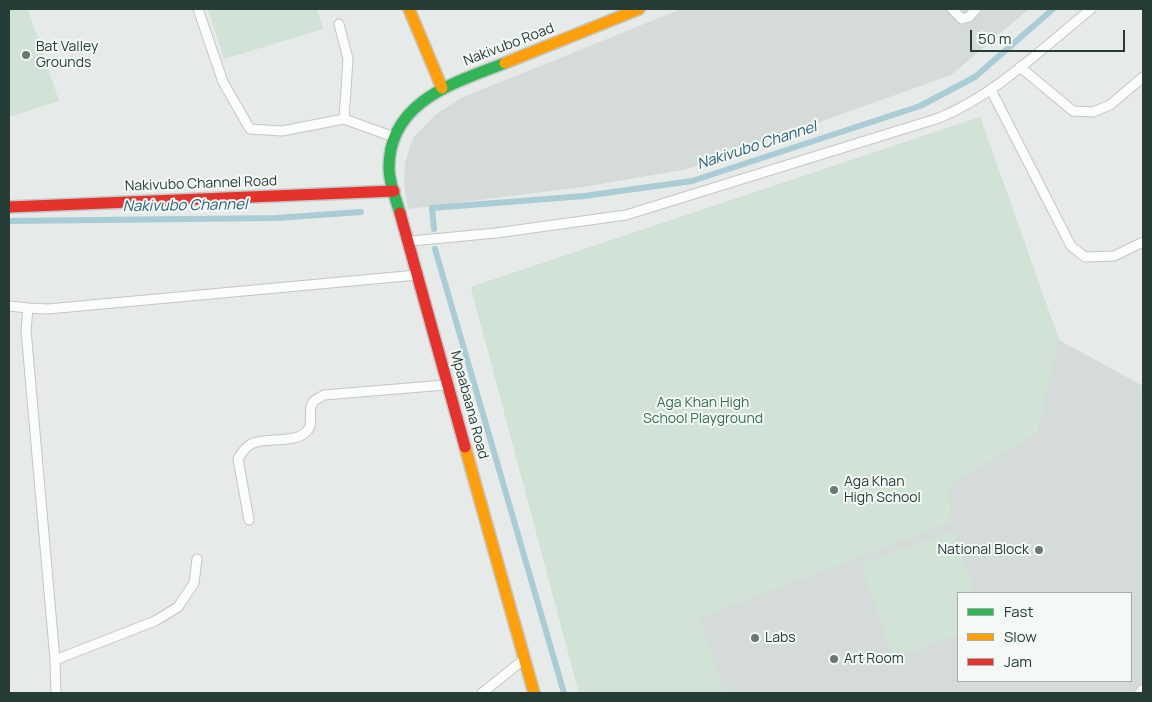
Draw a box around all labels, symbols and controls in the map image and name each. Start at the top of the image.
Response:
street label: Nakivubo Road [461,20,557,70]
scale bar [972,20,1127,52]
text: 50 m [978,28,1012,49]
place label: Bat Valley Grounds [36,39,98,72]
marker: Bat Valley Grounds [20,49,32,61]
water label: Nakivubo Channel [695,118,819,174]
street label: Nakivubo Channel Road [125,173,277,195]
water label: Nakivubo Channel [122,196,248,216]
street label: Mpaabaana Road [446,349,492,461]
park label: Aga Khan High School Playground [643,395,763,428]
place label: Aga Khan High School [844,474,921,507]
marker: Aga Khan High School [828,484,840,496]
place label: National Block [937,542,1029,558]
marker: National Block [1033,544,1045,556]
legend [957,592,1132,682]
text: Fast [1004,601,1033,622]
text: Slow [1004,626,1037,647]
place label: Labs [765,630,795,646]
marker: Labs [749,632,761,644]
place label: Art Room [844,651,904,667]
text: Jam [1004,651,1032,672]
marker: Art Room [828,653,840,665]

